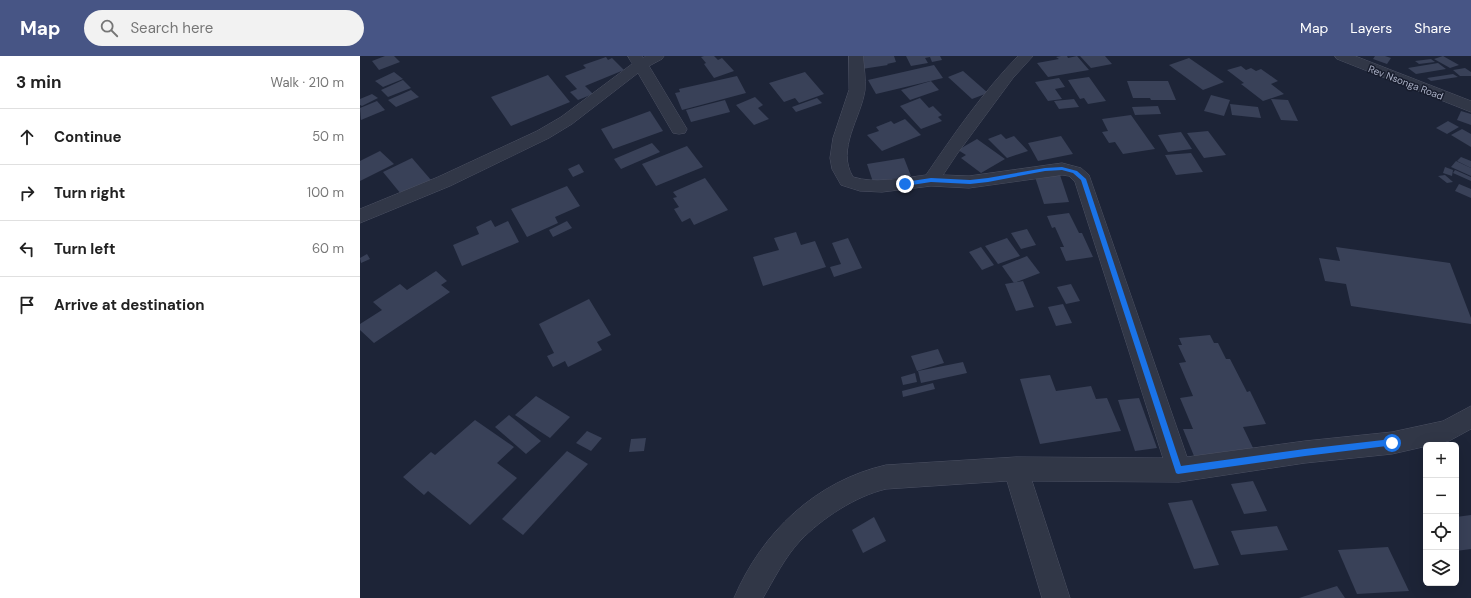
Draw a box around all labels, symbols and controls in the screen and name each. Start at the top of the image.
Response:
search box [84,10,364,46]
text: Map [20,16,60,41]
icon: search [98,17,120,39]
text: Search here [130,18,213,38]
text: Map [1300,19,1328,37]
text: Layers [1350,19,1392,37]
text: Share [1414,19,1451,37]
street label: Rev Nsonga Road [1366,62,1445,103]
text: 3 min [16,71,61,93]
text: Walk · 210 m [271,74,344,91]
icon: ahead [16,126,38,148]
text: Continue [54,127,122,147]
text: 50 m [312,128,344,145]
route end [896,175,914,193]
icon: right [16,182,38,204]
text: Turn right [54,183,125,203]
text: 100 m [307,184,344,201]
icon: left [16,238,38,260]
text: Turn left [54,239,115,259]
text: 60 m [312,240,344,257]
icon: arrive [16,294,38,316]
text: Arrive at destination [54,295,205,315]
route start [1383,434,1401,452]
map controls [1423,442,1459,586]
button: + [1423,442,1459,478]
button: − [1423,478,1459,514]
button: locate [1423,514,1459,550]
button: layers [1423,550,1459,586]

